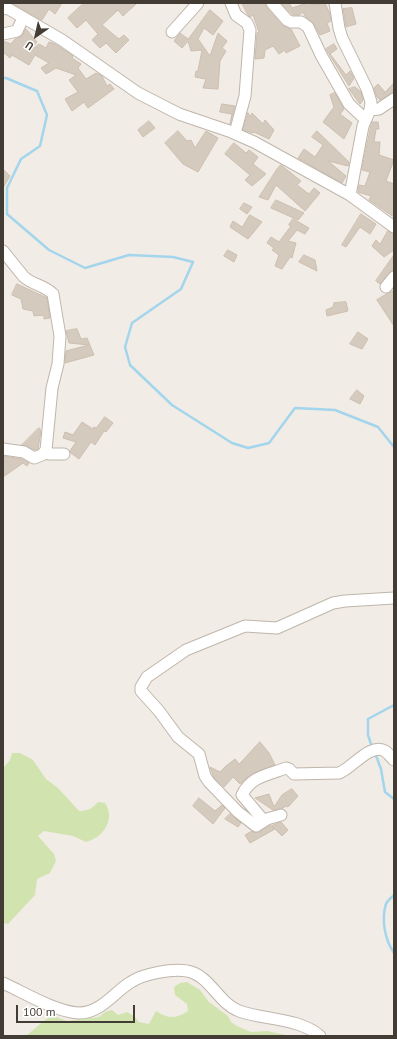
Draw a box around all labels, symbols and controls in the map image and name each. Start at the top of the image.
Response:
north arrow [16,16,56,56]
text: U [23,38,36,54]
scale bar [18,997,137,1023]
text: 100 m [23,1004,56,1019]

